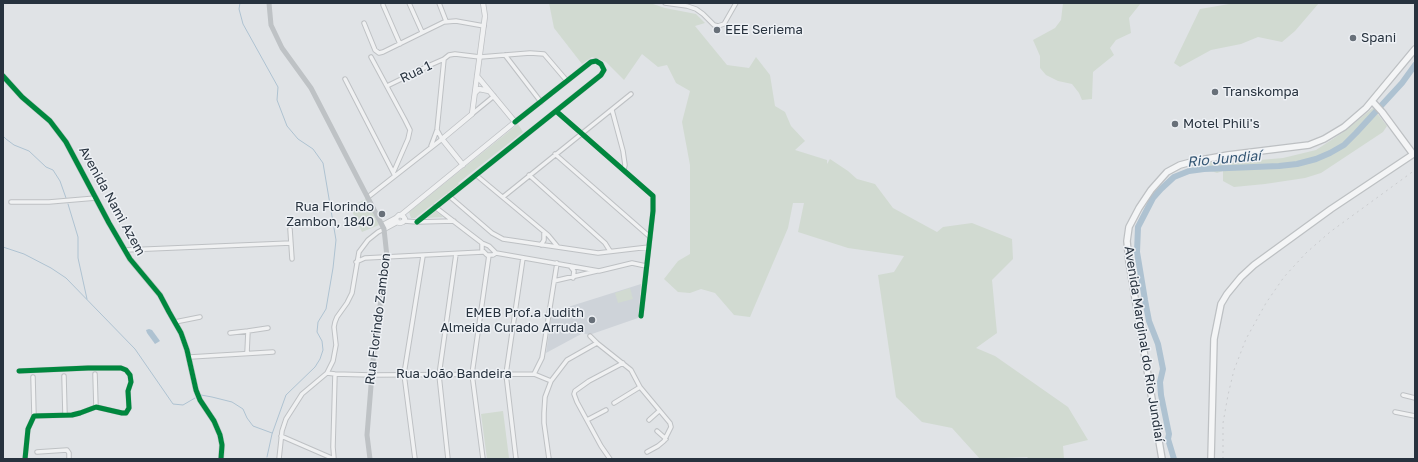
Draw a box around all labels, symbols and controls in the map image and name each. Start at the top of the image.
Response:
place label: EEE Seriema [725,22,803,38]
marker: EEE Seriema [712,25,722,35]
place label: Spani [1361,30,1396,46]
marker: Spani [1348,33,1358,43]
street label: Rua 1 [398,58,434,86]
place label: Transkompa [1223,84,1299,100]
marker: Transkompa [1210,87,1220,97]
place label: Motel Phili's [1183,116,1260,132]
marker: Motel Phili's [1170,119,1180,129]
street label: Avenida Nami Azem [75,144,149,258]
water label: Rio Jundiaí [1186,147,1262,171]
place label: Rua Florindo Zambon, 1840 [286,199,374,230]
marker: Rua Florindo Zambon, 1840 [377,209,387,219]
street label: Avenida Marginal do Rio Jundiaí [1121,245,1167,443]
street label: Rua Florindo Zambon [362,252,394,386]
place label: EMEB Prof.ª Judith Almeida Curado Arruda [440,305,584,336]
marker: EMEB Prof.ª Judith Almeida Curado Arruda [587,315,597,325]
street label: Rua João Bandeira [396,366,512,382]

